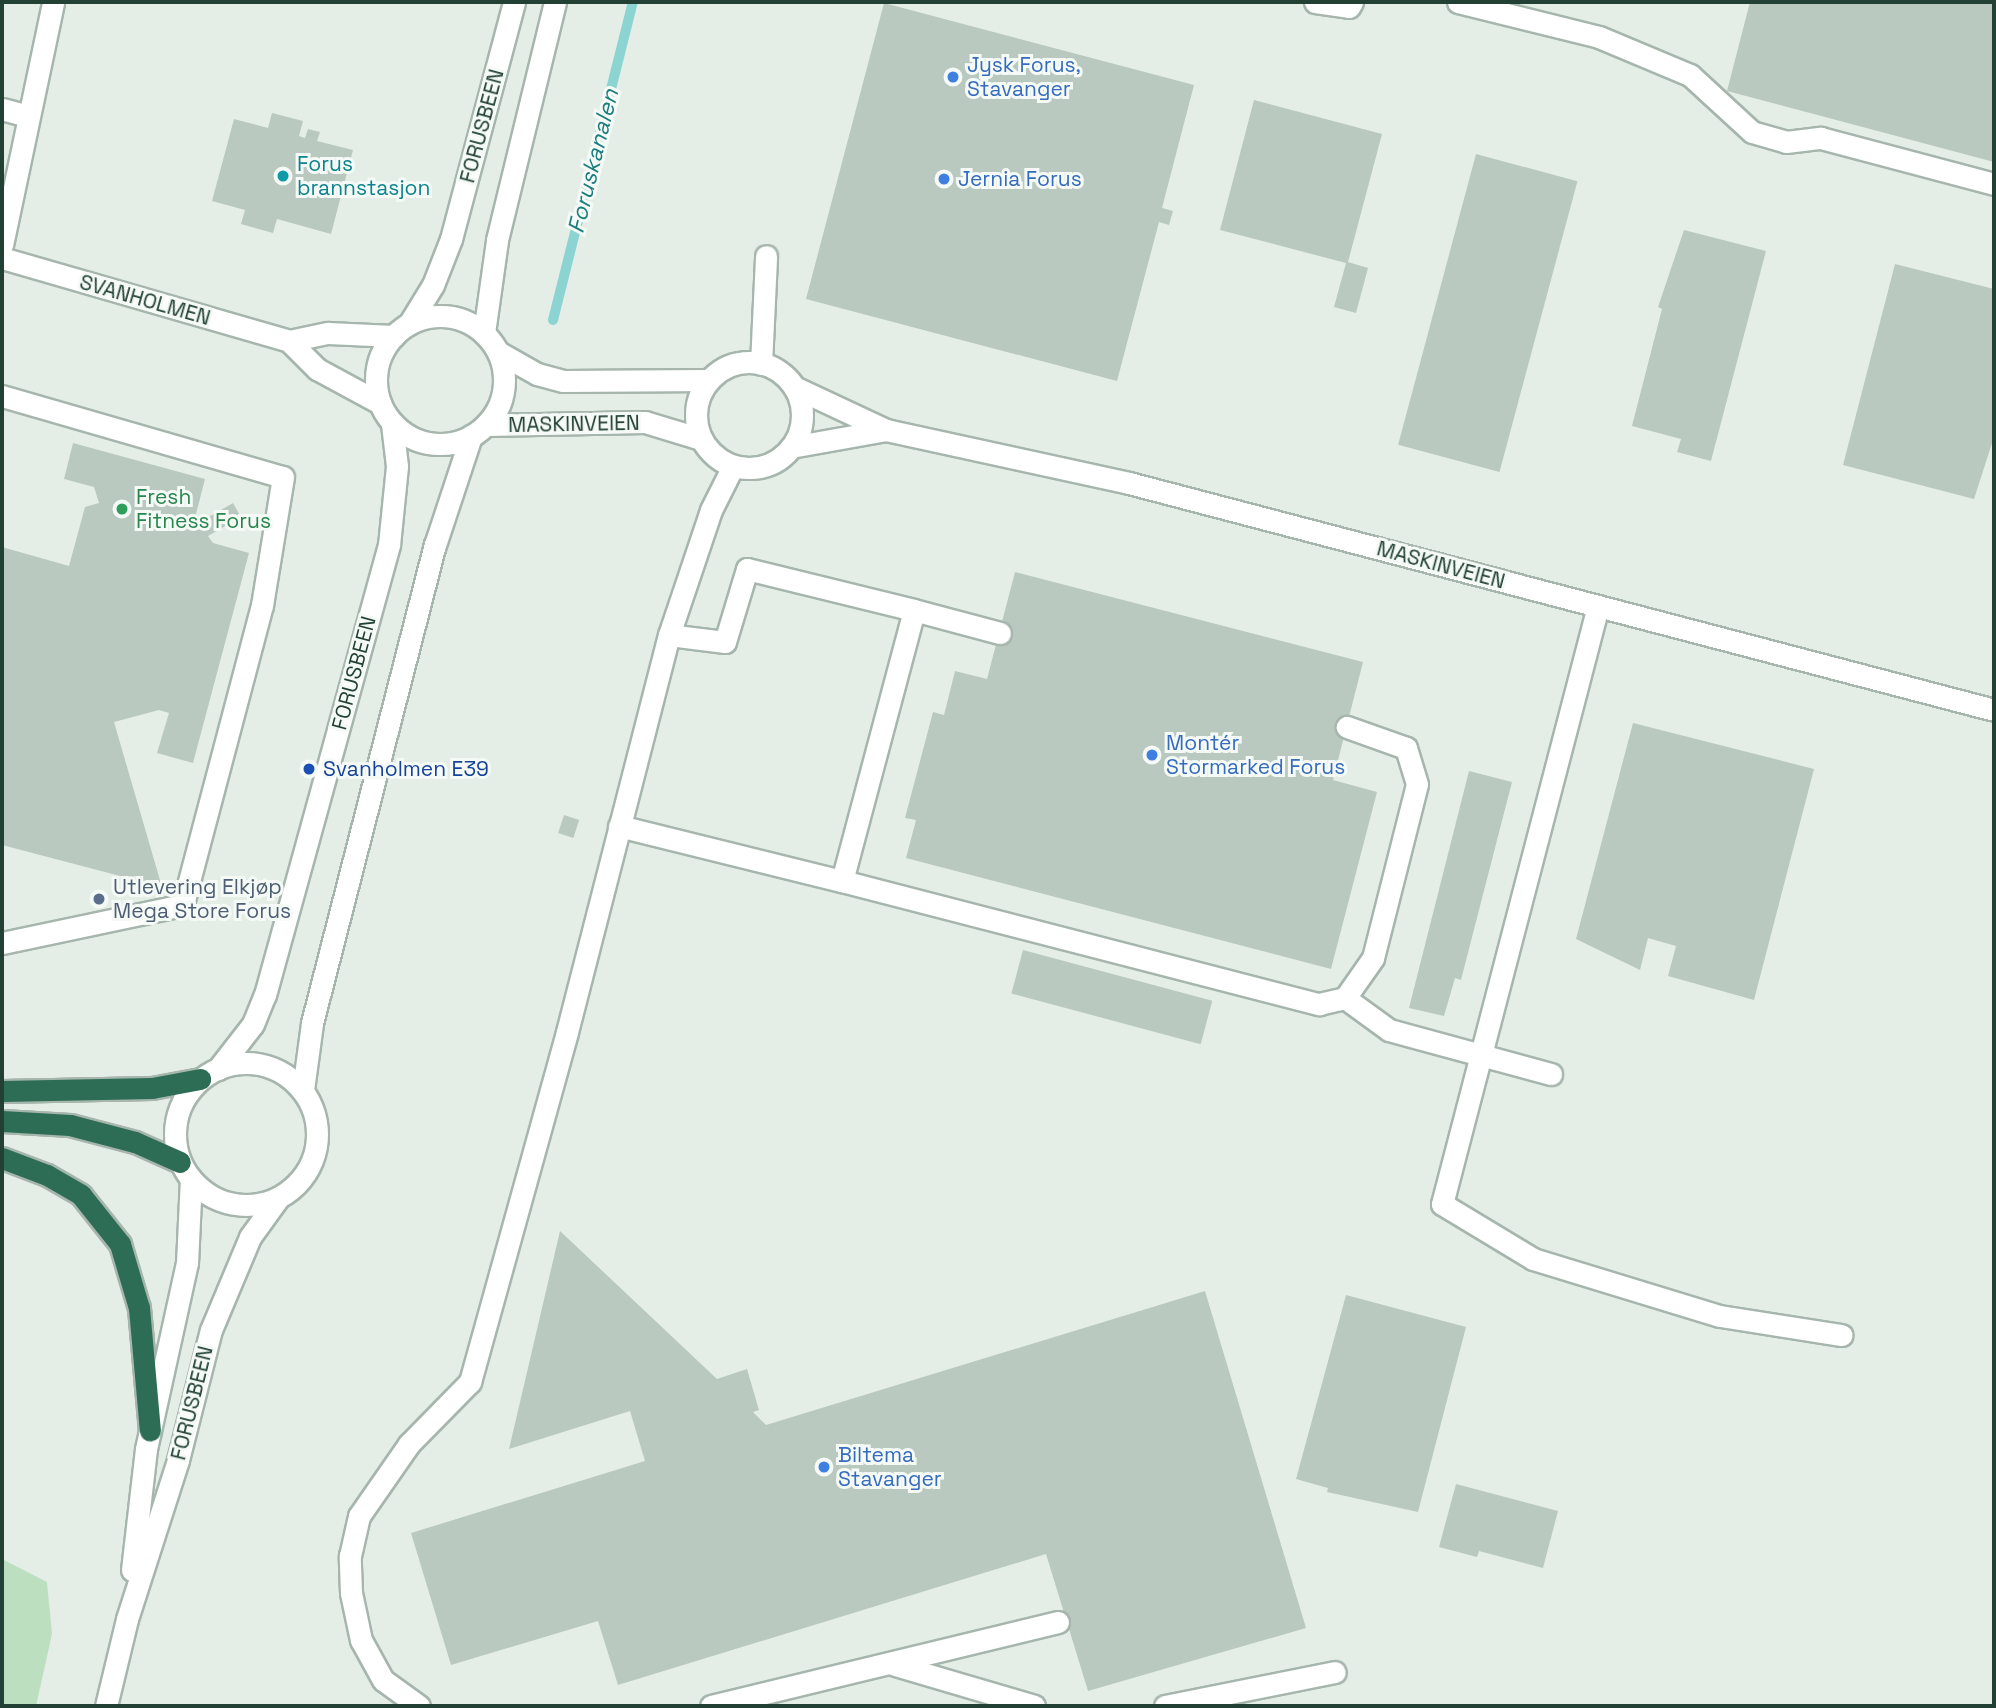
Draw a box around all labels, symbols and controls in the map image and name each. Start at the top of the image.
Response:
place label: Jysk Forus, Stavanger [967,52,1081,102]
street label: FORUSBEEN [455,66,509,186]
marker: Jysk Forus, Stavanger [945,69,961,85]
water label: Foruskanalen [562,86,624,236]
place label: Forus brannstasjon [297,151,430,201]
place label: Jernia Forus [958,166,1082,192]
marker: Forus brannstasjon [275,168,291,184]
marker: Jernia Forus [936,171,952,187]
street label: SVANHOLMEN [77,269,213,331]
street label: MASKINVEIEN [508,410,640,438]
place label: Fresh Fitness Forus [136,484,271,534]
marker: Fresh Fitness Forus [114,501,130,517]
street label: MASKINVEIEN [1374,536,1508,594]
street label: FORUSBEEN [327,613,381,733]
place label: Montér Stormarked Forus [1166,730,1345,780]
marker: Montér Stormarked Forus [1144,747,1160,763]
place label: Svanholmen E39 [323,756,489,782]
marker: Svanholmen E39 [301,761,317,777]
place label: Utlevering Elkjøp Mega Store Forus [113,874,291,924]
marker: Utlevering Elkjøp Mega Store Forus [91,891,107,907]
street label: FORUSBEEN [166,1343,218,1463]
place label: Biltema Stavanger [838,1442,942,1492]
marker: Biltema Stavanger [816,1459,832,1475]

